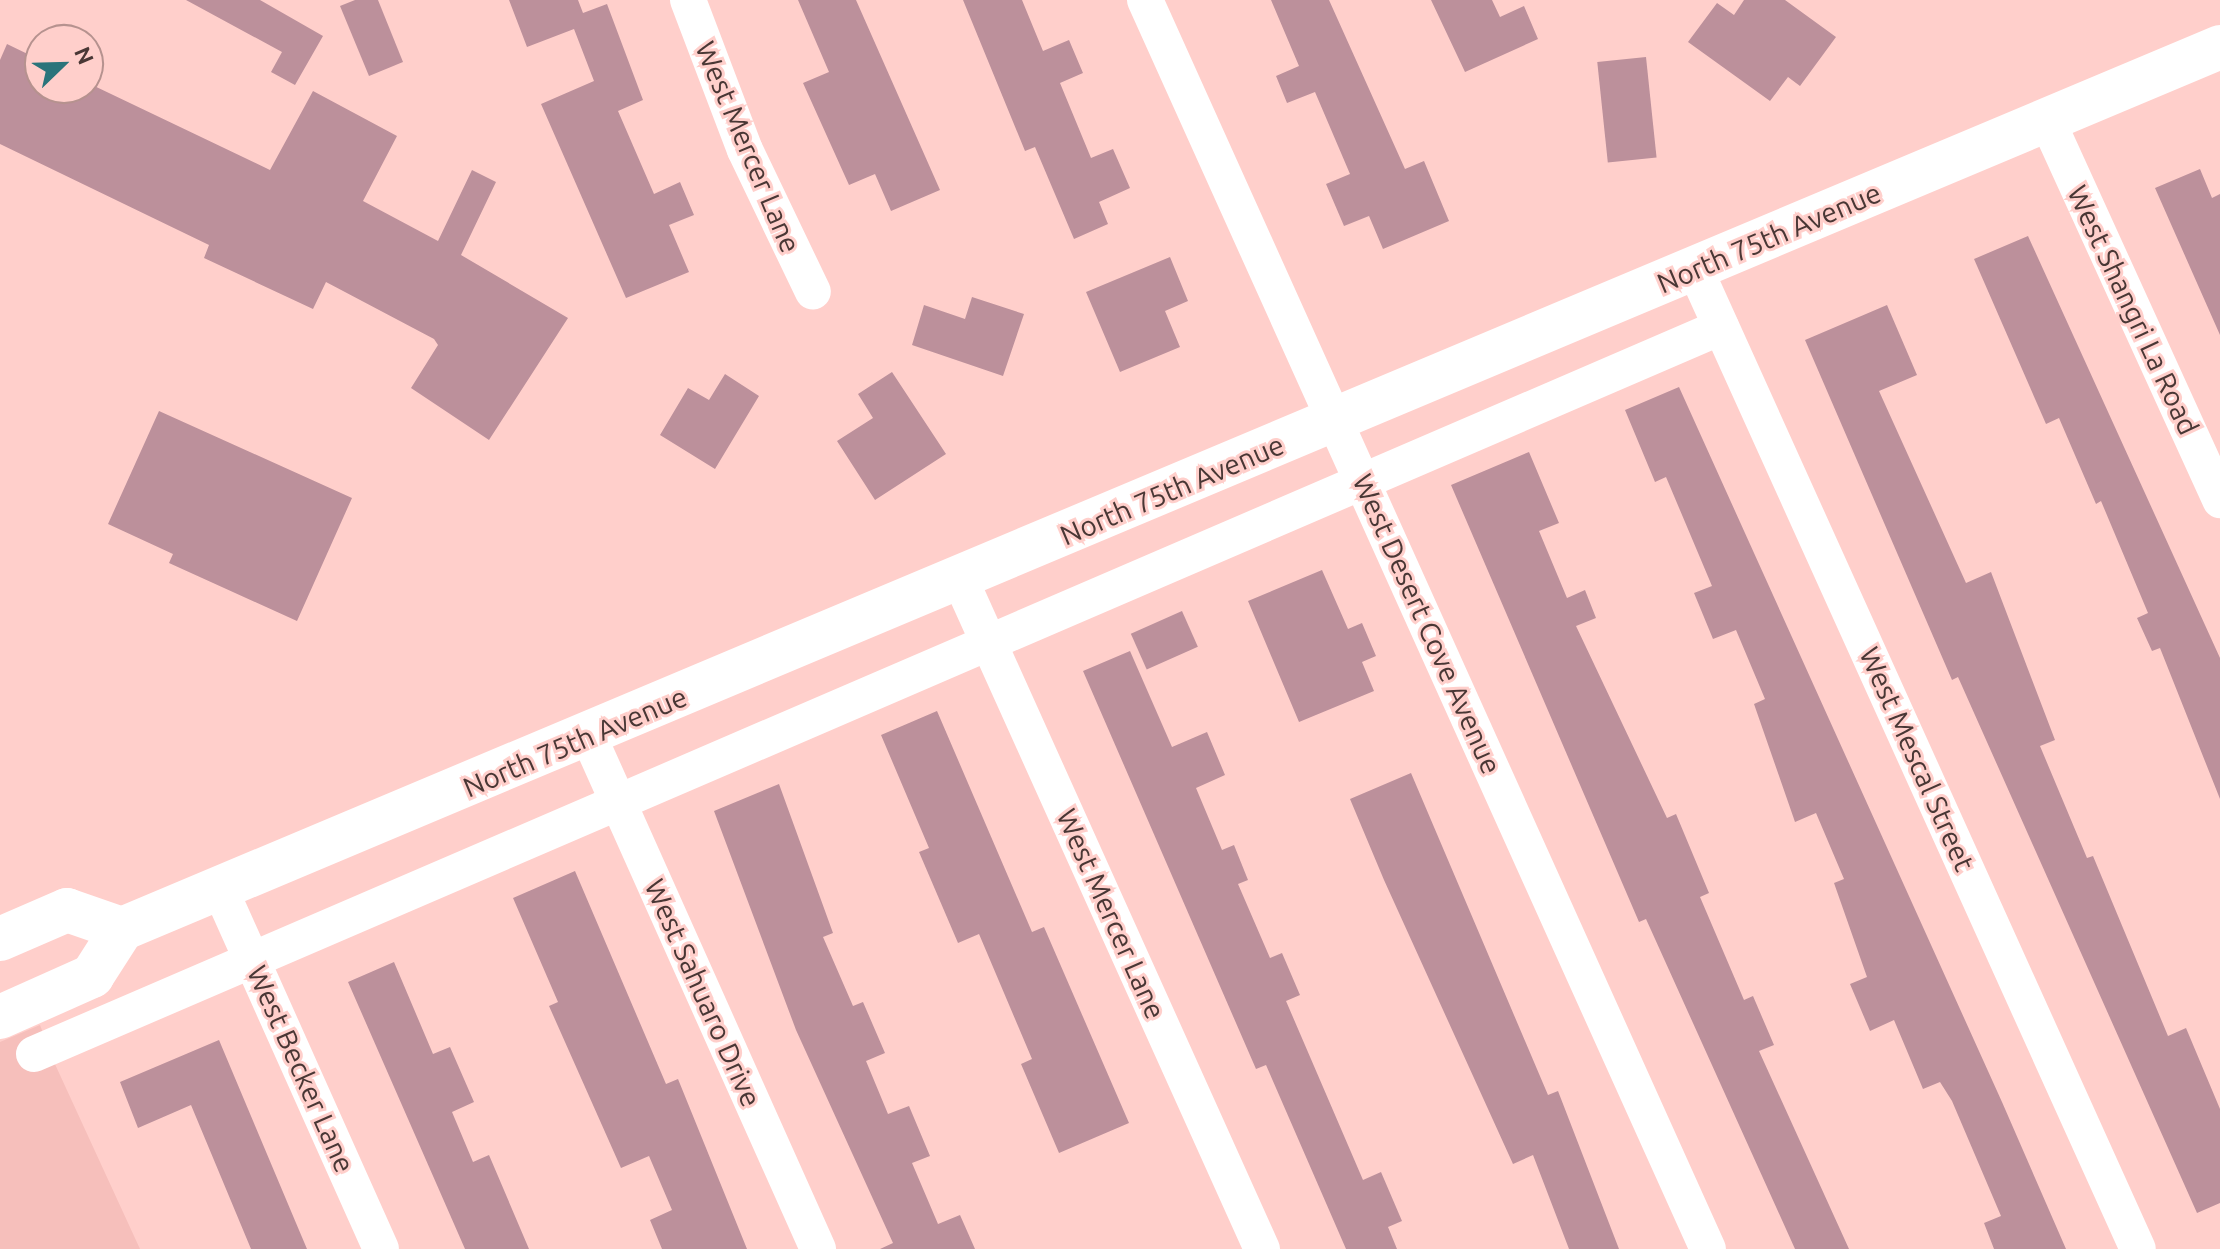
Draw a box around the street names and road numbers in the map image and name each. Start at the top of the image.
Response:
street label: West Mercer Lane [688,36,808,258]
street label: North 75th Avenue [1652,176,1886,300]
street label: West Shangri La Road [2060,180,2206,440]
street label: North 75th Avenue [1055,428,1289,552]
street label: West Desert Cove Avenue [1346,469,1508,779]
street label: West Mescal Street [1852,642,1982,876]
street label: North 75th Avenue [458,680,692,804]
street label: West Mercer Lane [1050,804,1172,1024]
street label: West Sahuaro Drive [638,874,768,1112]
street label: West Becker Lane [240,960,362,1178]

